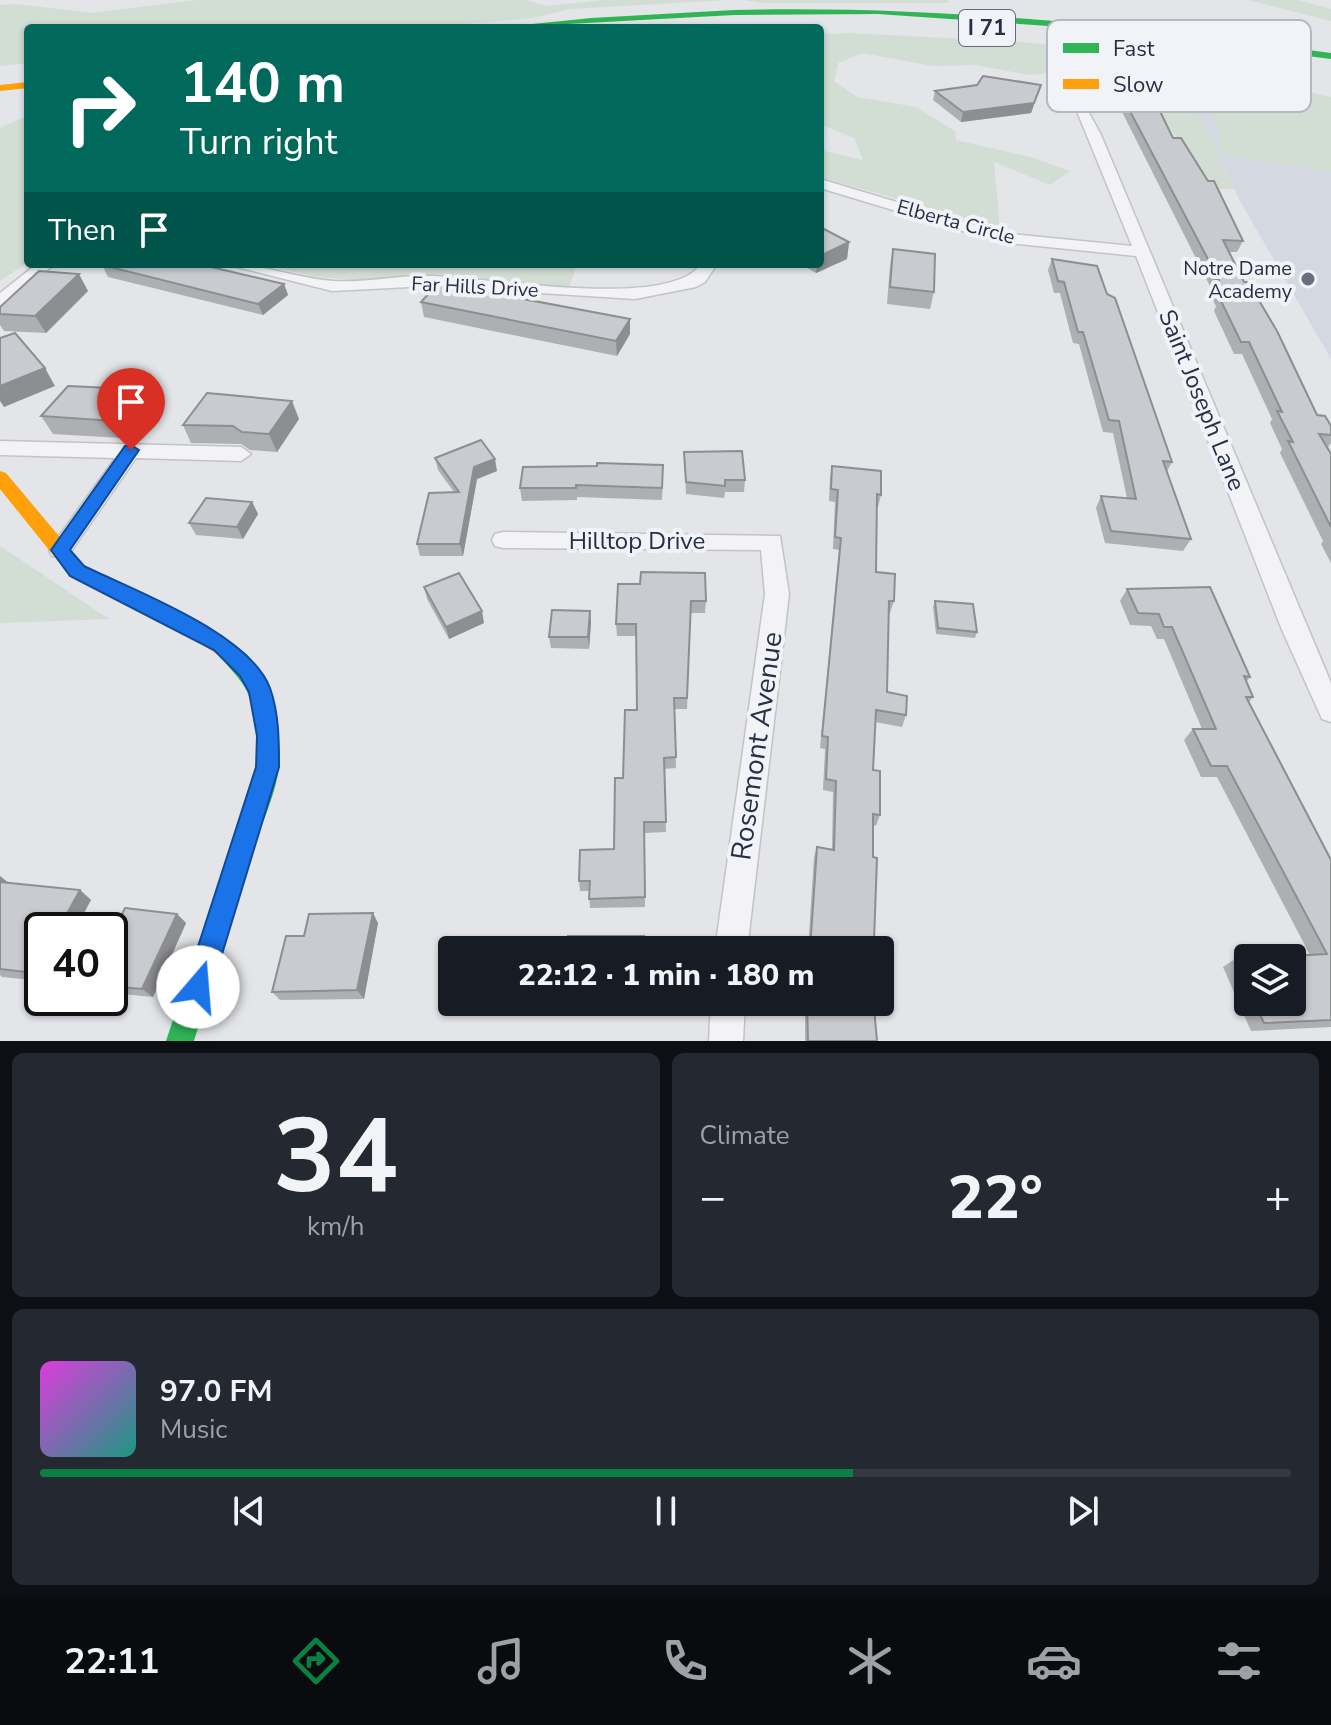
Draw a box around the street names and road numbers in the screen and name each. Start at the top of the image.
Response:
road number: I 71 [959,10,1015,46]
street label: Elberta Circle [894,193,1018,251]
street label: Far Hills Drive [411,270,539,304]
street label: Saint Joseph Lane [1151,305,1253,495]
street label: Hilltop Drive [569,525,705,557]
street label: Rosemont Avenue [722,629,792,863]

